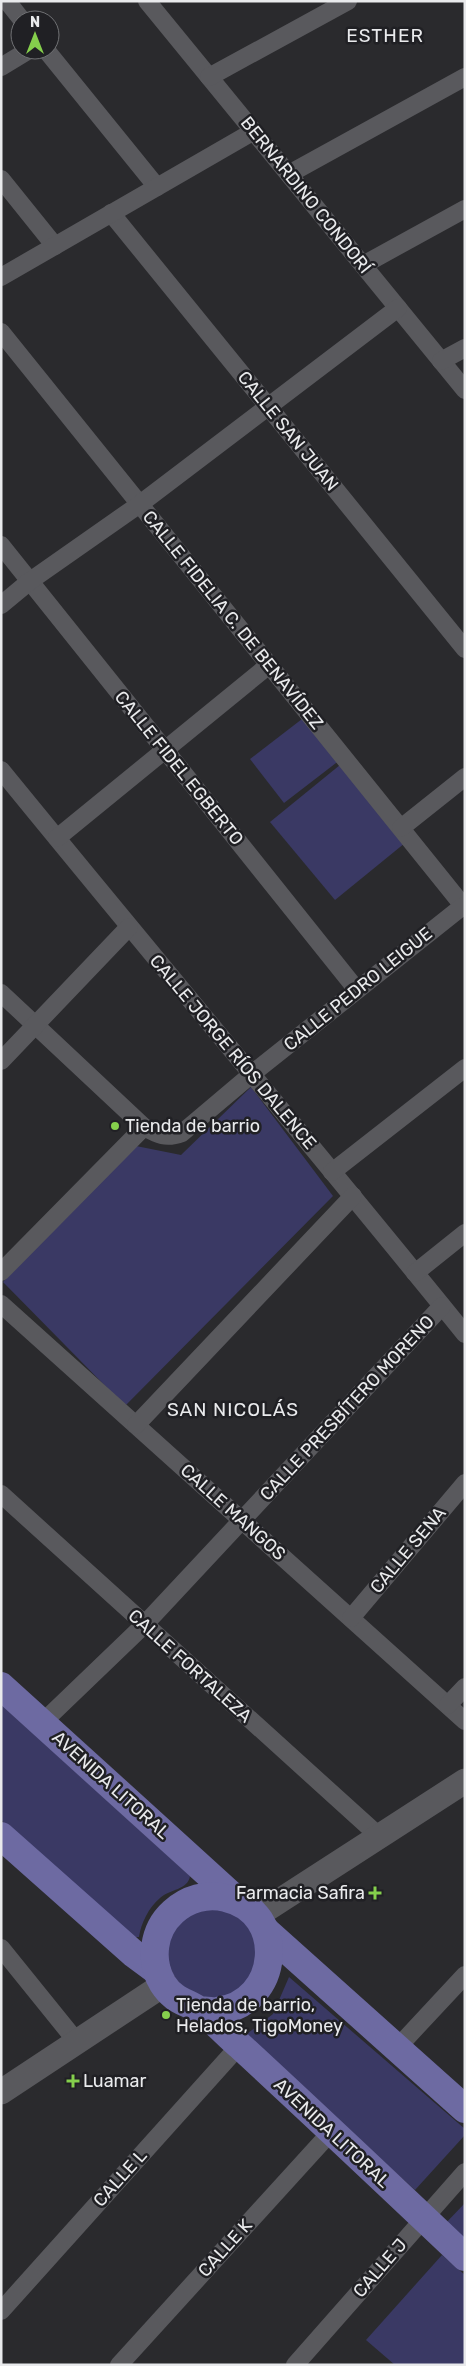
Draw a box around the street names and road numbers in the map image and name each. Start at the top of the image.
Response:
street label: BERNARDINO CONDORÍ [236,112,377,279]
street label: CALLE SAN JUAN [233,367,343,495]
street label: CALLE FIDELIA C. DE BENAVÍDEZ [138,506,328,734]
street label: CALLE FIDEL EGBERTO [110,686,248,850]
street label: CALLE PEDRO LEIGUE [279,922,437,1056]
street label: CALLE JORGE RÍOS DALENCE [145,950,321,1154]
street label: CALLE PRESBÍTERO MORENO [255,1311,439,1505]
street label: CALLE MANGOS [176,1459,290,1565]
street label: CALLE SENA [365,1502,451,1598]
street label: CALLE FORTALEZA [124,1605,256,1727]
street label: AVENIDA LITORAL [48,1726,174,1844]
street label: AVENIDA LITORAL [269,2074,395,2192]
street label: CALLE L [89,2145,151,2211]
street label: CALLE K [193,2214,257,2281]
street label: CALLE J [348,2234,412,2302]

